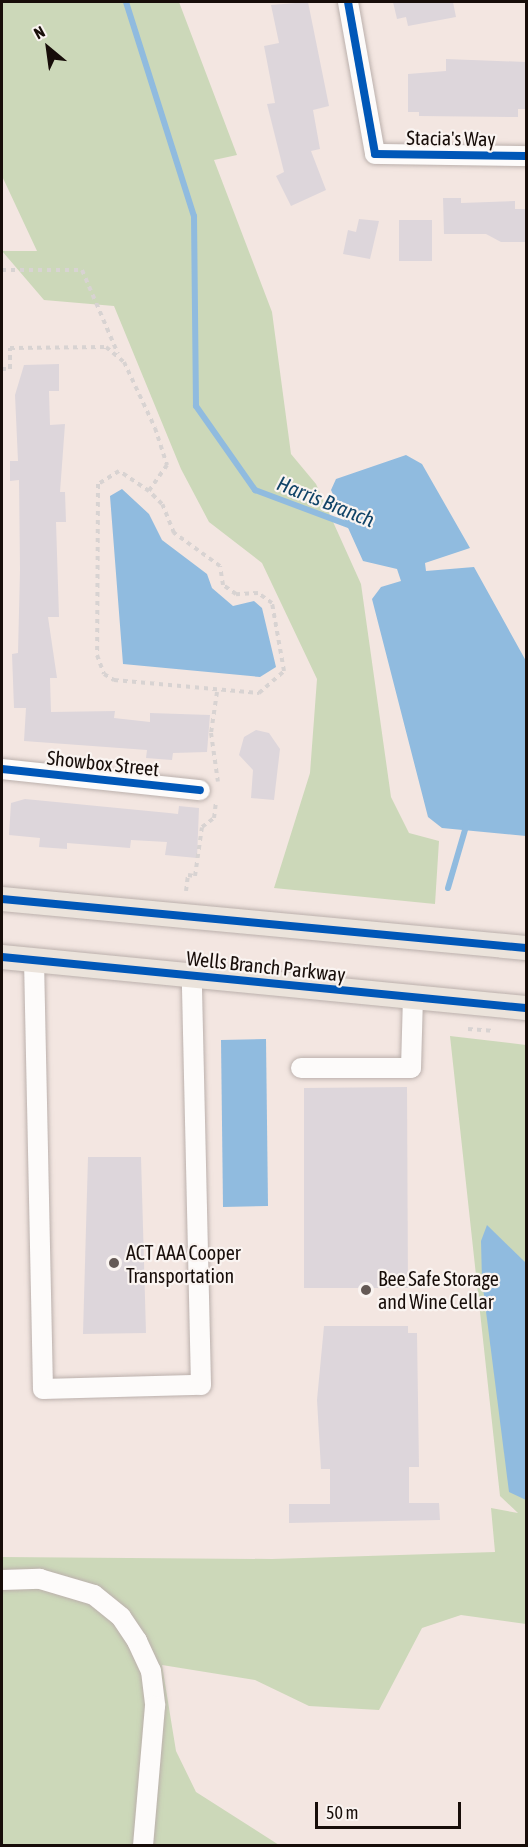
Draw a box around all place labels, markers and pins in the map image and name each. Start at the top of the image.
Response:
place label: ACT AAA Cooper Transportation [126,1240,241,1287]
marker: ACT AAA Cooper Transportation [107,1256,121,1270]
place label: Bee Safe Storage and Wine Cellar [378,1266,499,1313]
marker: Bee Safe Storage and Wine Cellar [359,1283,373,1297]

